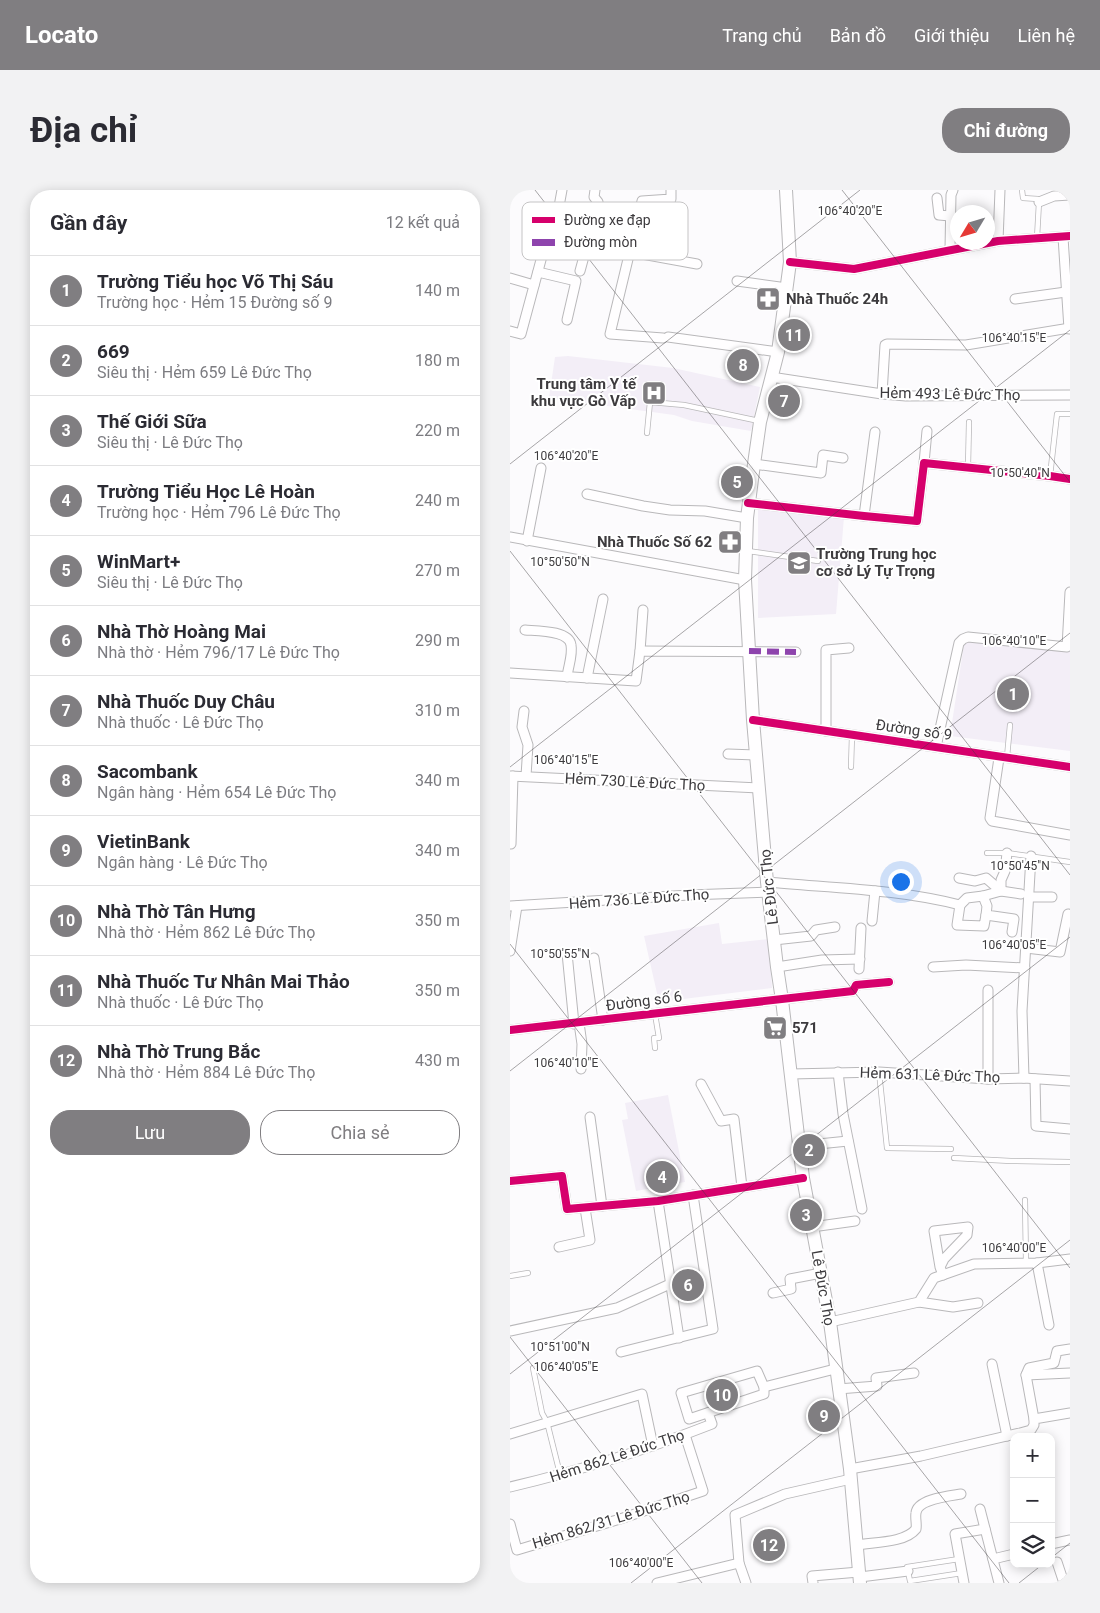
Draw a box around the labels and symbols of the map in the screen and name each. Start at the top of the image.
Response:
legend [522,202,688,260]
text: 106°40'20"E [818,204,882,218]
north arrow [950,205,995,250]
text: Đường xe đạp [564,212,651,228]
text: Đường mòn [564,234,637,250]
pharmacy icon: Nhà Thuốc 24h [755,286,781,312]
place label: Nhà Thuốc 24h [786,290,888,308]
pin: 11 [778,316,810,354]
text: 106°40'15"E [982,331,1046,345]
pin: 8 [727,346,759,384]
place label: Trung tâm Y tế khu vực Gò Vấp [531,375,637,410]
hospital icon: Trung tâm Y tế khu vực Gò Vấp [641,380,667,406]
pin: 7 [768,382,800,420]
street label: Hẻm 493 Lê Đức Thọ [880,384,1020,404]
text: 106°40'20"E [534,449,598,463]
pin: 5 [721,463,753,501]
text: 10°50'40"N [990,466,1050,480]
pharmacy icon: Nhà Thuốc Số 62 [717,529,743,555]
place label: Nhà Thuốc Số 62 [597,533,712,551]
place label: Trường Trung học cơ sở Lý Tự Trọng [816,545,937,580]
school or university icon: Trường Trung học cơ sở Lý Tự Trọng [786,550,812,576]
text: 10°50'50"N [530,555,590,569]
text: 106°40'10"E [982,634,1046,648]
pin: 1 [997,675,1029,713]
street label: Đường số 9 [875,716,953,744]
text: 106°40'15"E [534,753,598,767]
street label: Hẻm 730 Lê Đức Thọ [564,769,706,795]
street label: Lê Đức Thọ [756,848,782,926]
text: 10°50'45"N [990,859,1050,873]
your location [888,869,914,895]
street label: Hẻm 736 Lê Đức Thọ [568,885,710,913]
text: 106°40'05"E [982,938,1046,952]
text: 10°50'55"N [530,947,590,961]
street label: Đường số 6 [605,987,683,1015]
supermarket icon: 571 [762,1015,788,1041]
place label: 571 [792,1019,818,1037]
text: 106°40'10"E [534,1056,598,1070]
street label: Hẻm 631 Lê Đức Thọ [859,1064,1001,1086]
pin: 2 [793,1131,825,1169]
pin: 4 [646,1158,678,1196]
pin: 3 [790,1196,822,1234]
text: 106°40'00"E [982,1241,1046,1255]
street label: Lê Đức Thọ [808,1249,838,1327]
pin: 6 [672,1266,704,1304]
text: 10°51'00"N [530,1340,590,1354]
text: 106°40'05"E [534,1360,598,1374]
pin: 10 [706,1376,738,1414]
pin: 9 [808,1397,840,1435]
street label: Hẻm 862 Lê Đức Thọ [547,1426,687,1486]
street label: Hẻm 862/31 Lê Đức Thọ [530,1487,692,1553]
pin: 12 [753,1526,785,1564]
text: 106°40'00"E [609,1556,673,1570]

